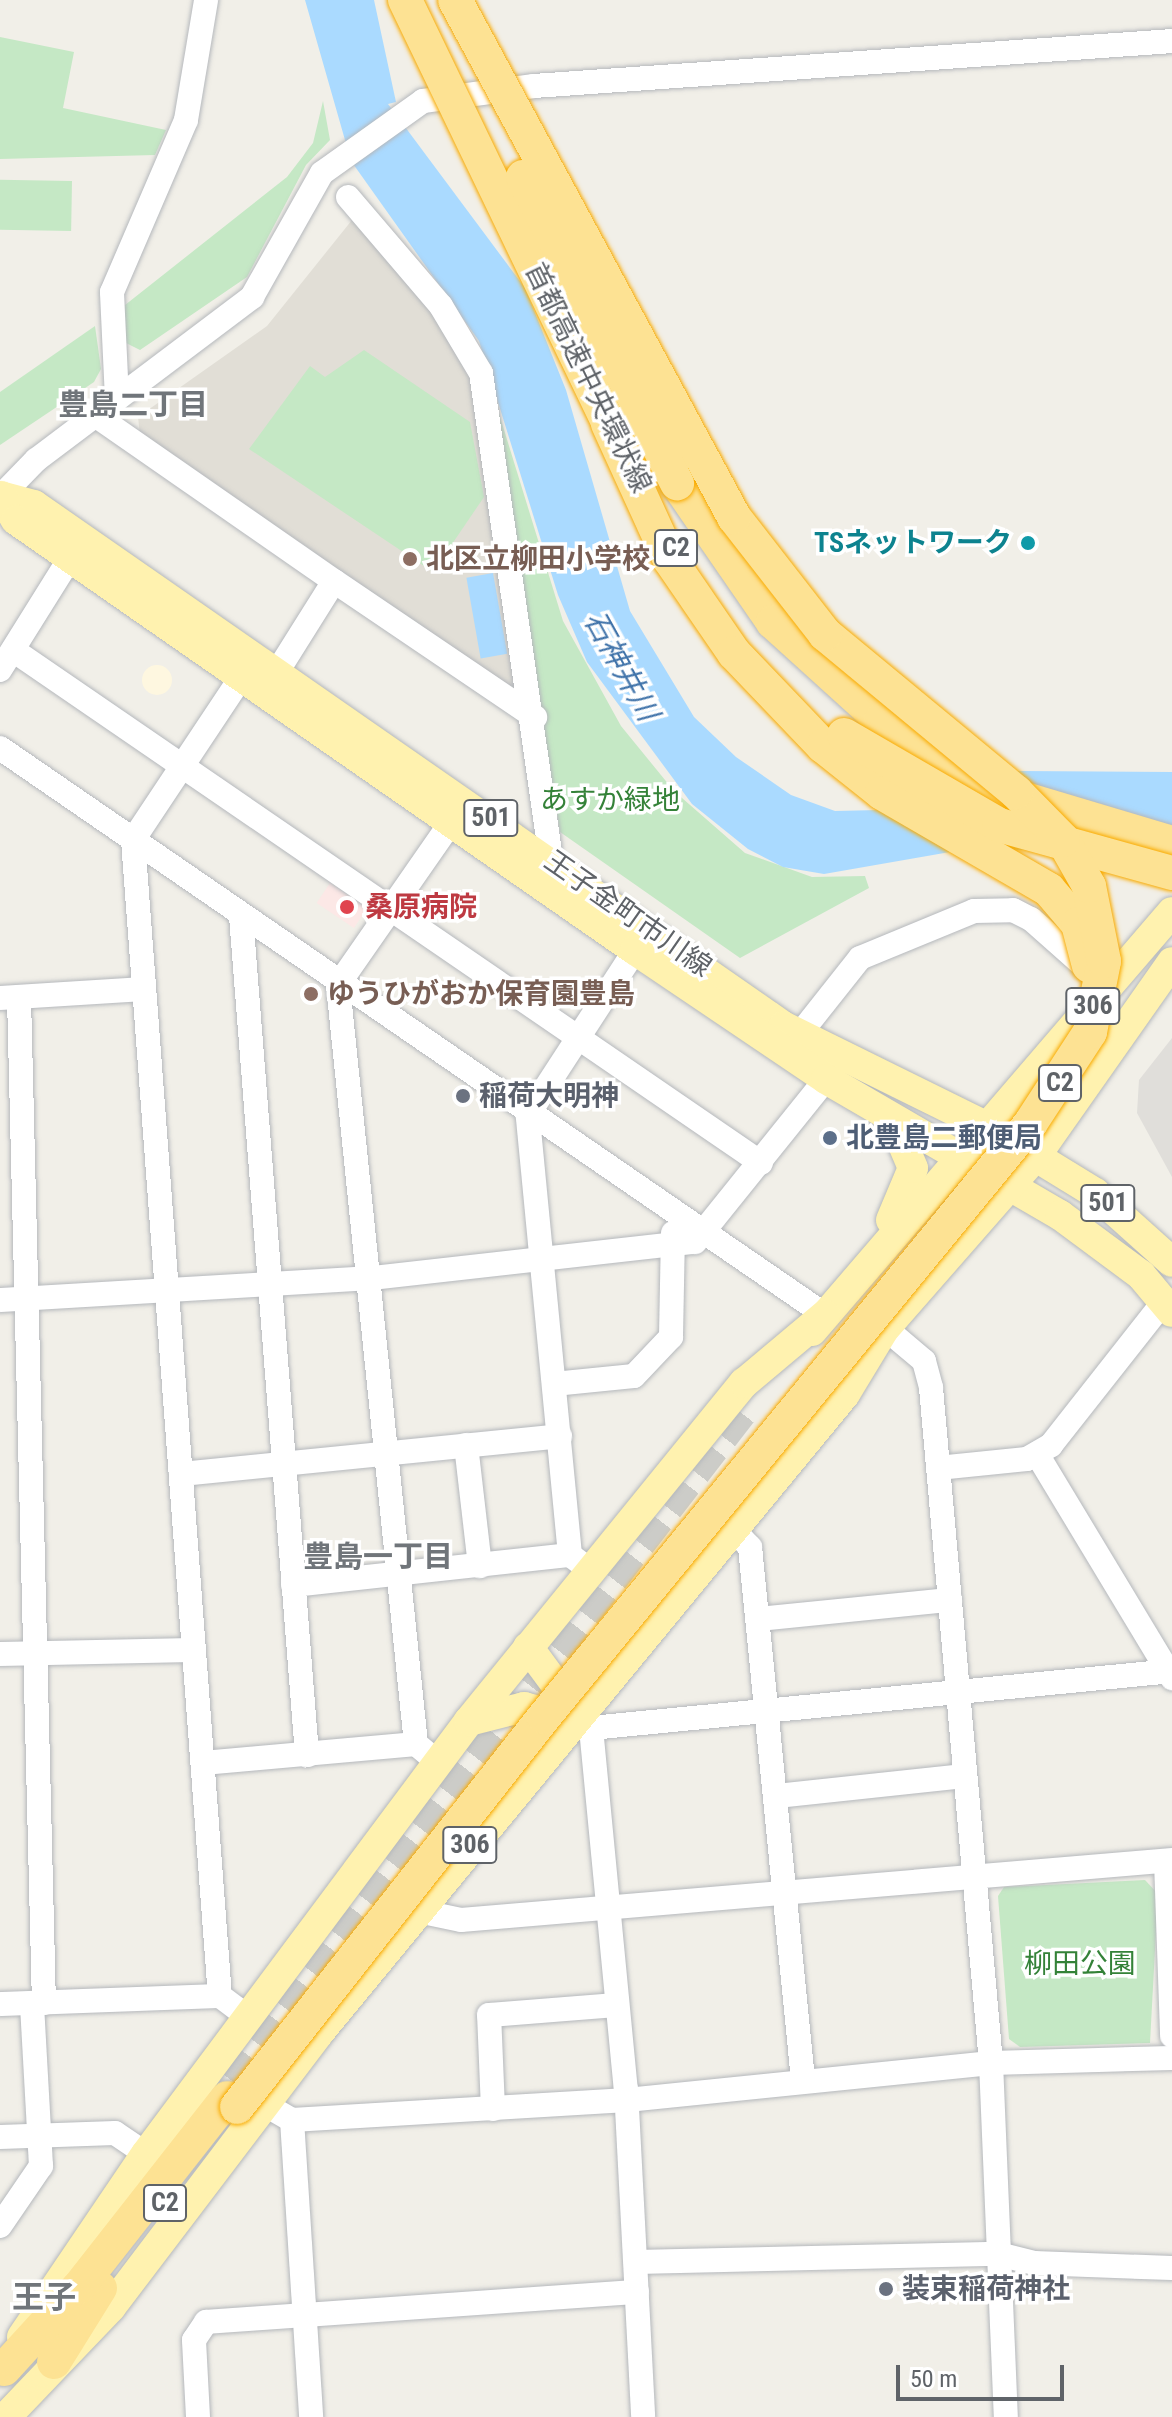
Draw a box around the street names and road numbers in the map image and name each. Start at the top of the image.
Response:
street label: 首都高速中央環状線 [518,257,658,499]
road number: C2 [654,526,698,570]
road number: 501 [463,796,519,840]
street label: 王子金町市川線 [538,844,718,984]
road number: 306 [1065,984,1121,1028]
road number: C2 [1038,1061,1082,1105]
road number: 501 [1080,1181,1136,1225]
road number: 306 [442,1823,498,1867]
road number: C2 [143,2181,187,2225]

